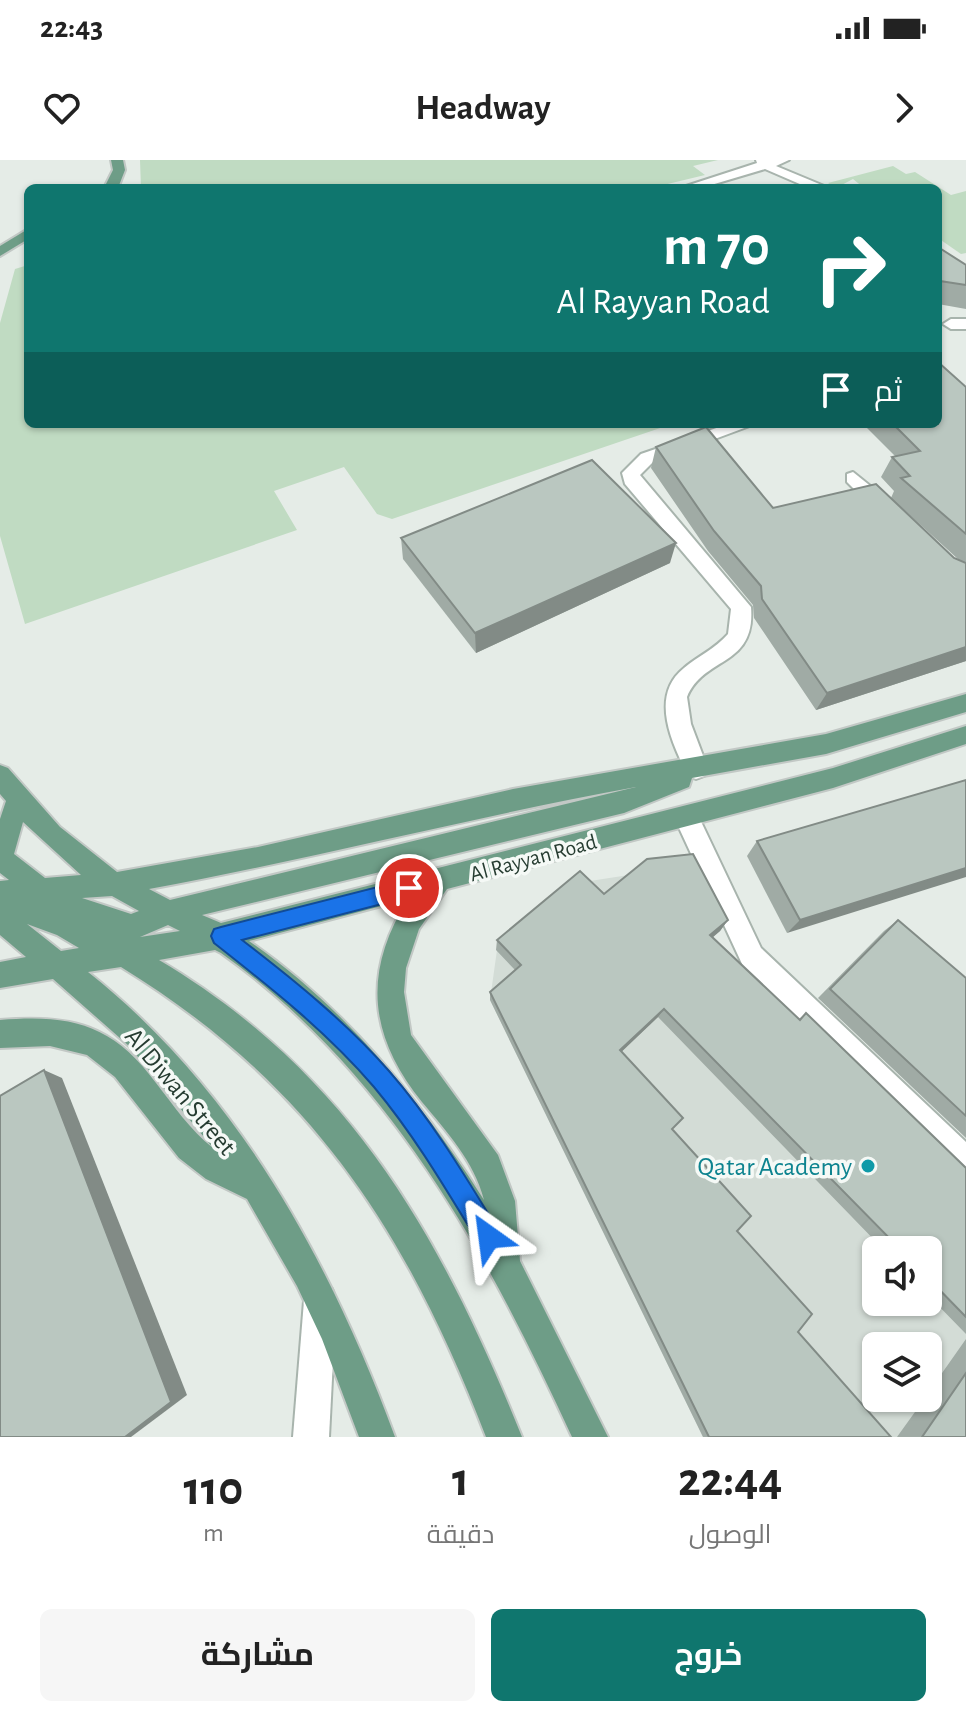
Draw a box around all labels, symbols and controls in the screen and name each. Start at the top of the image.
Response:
text: 22:43 [40,13,103,43]
icon: heart [40,86,84,130]
icon: forward [882,86,926,130]
text: Headway [415,90,551,126]
icon: right [798,216,902,320]
text: 70 m [663,219,770,275]
text: Al Rayyan Road [556,284,770,320]
icon: arrive [814,368,858,412]
text: ثم [874,377,902,407]
street label: Al Rayyan Road [467,830,599,885]
pin [375,854,443,922]
icon: arrive [387,866,431,910]
street label: Al Diwan Street [120,1023,241,1160]
place label: Qatar Academy [697,1154,852,1180]
marker: Qatar Academy [859,1157,877,1175]
position arrow [447,1195,531,1279]
map controls [862,1236,942,1412]
button: sound [862,1236,942,1316]
button: layers [862,1332,942,1412]
text: 1 [452,1457,469,1505]
text: 22:44 [678,1457,782,1505]
text: 110 [184,1466,243,1514]
text: m [203,1520,224,1546]
text: دقيقة [427,1522,494,1548]
text: الوصول [689,1522,772,1548]
button: مشاركة [40,1609,475,1701]
button: خروج [491,1609,926,1701]

